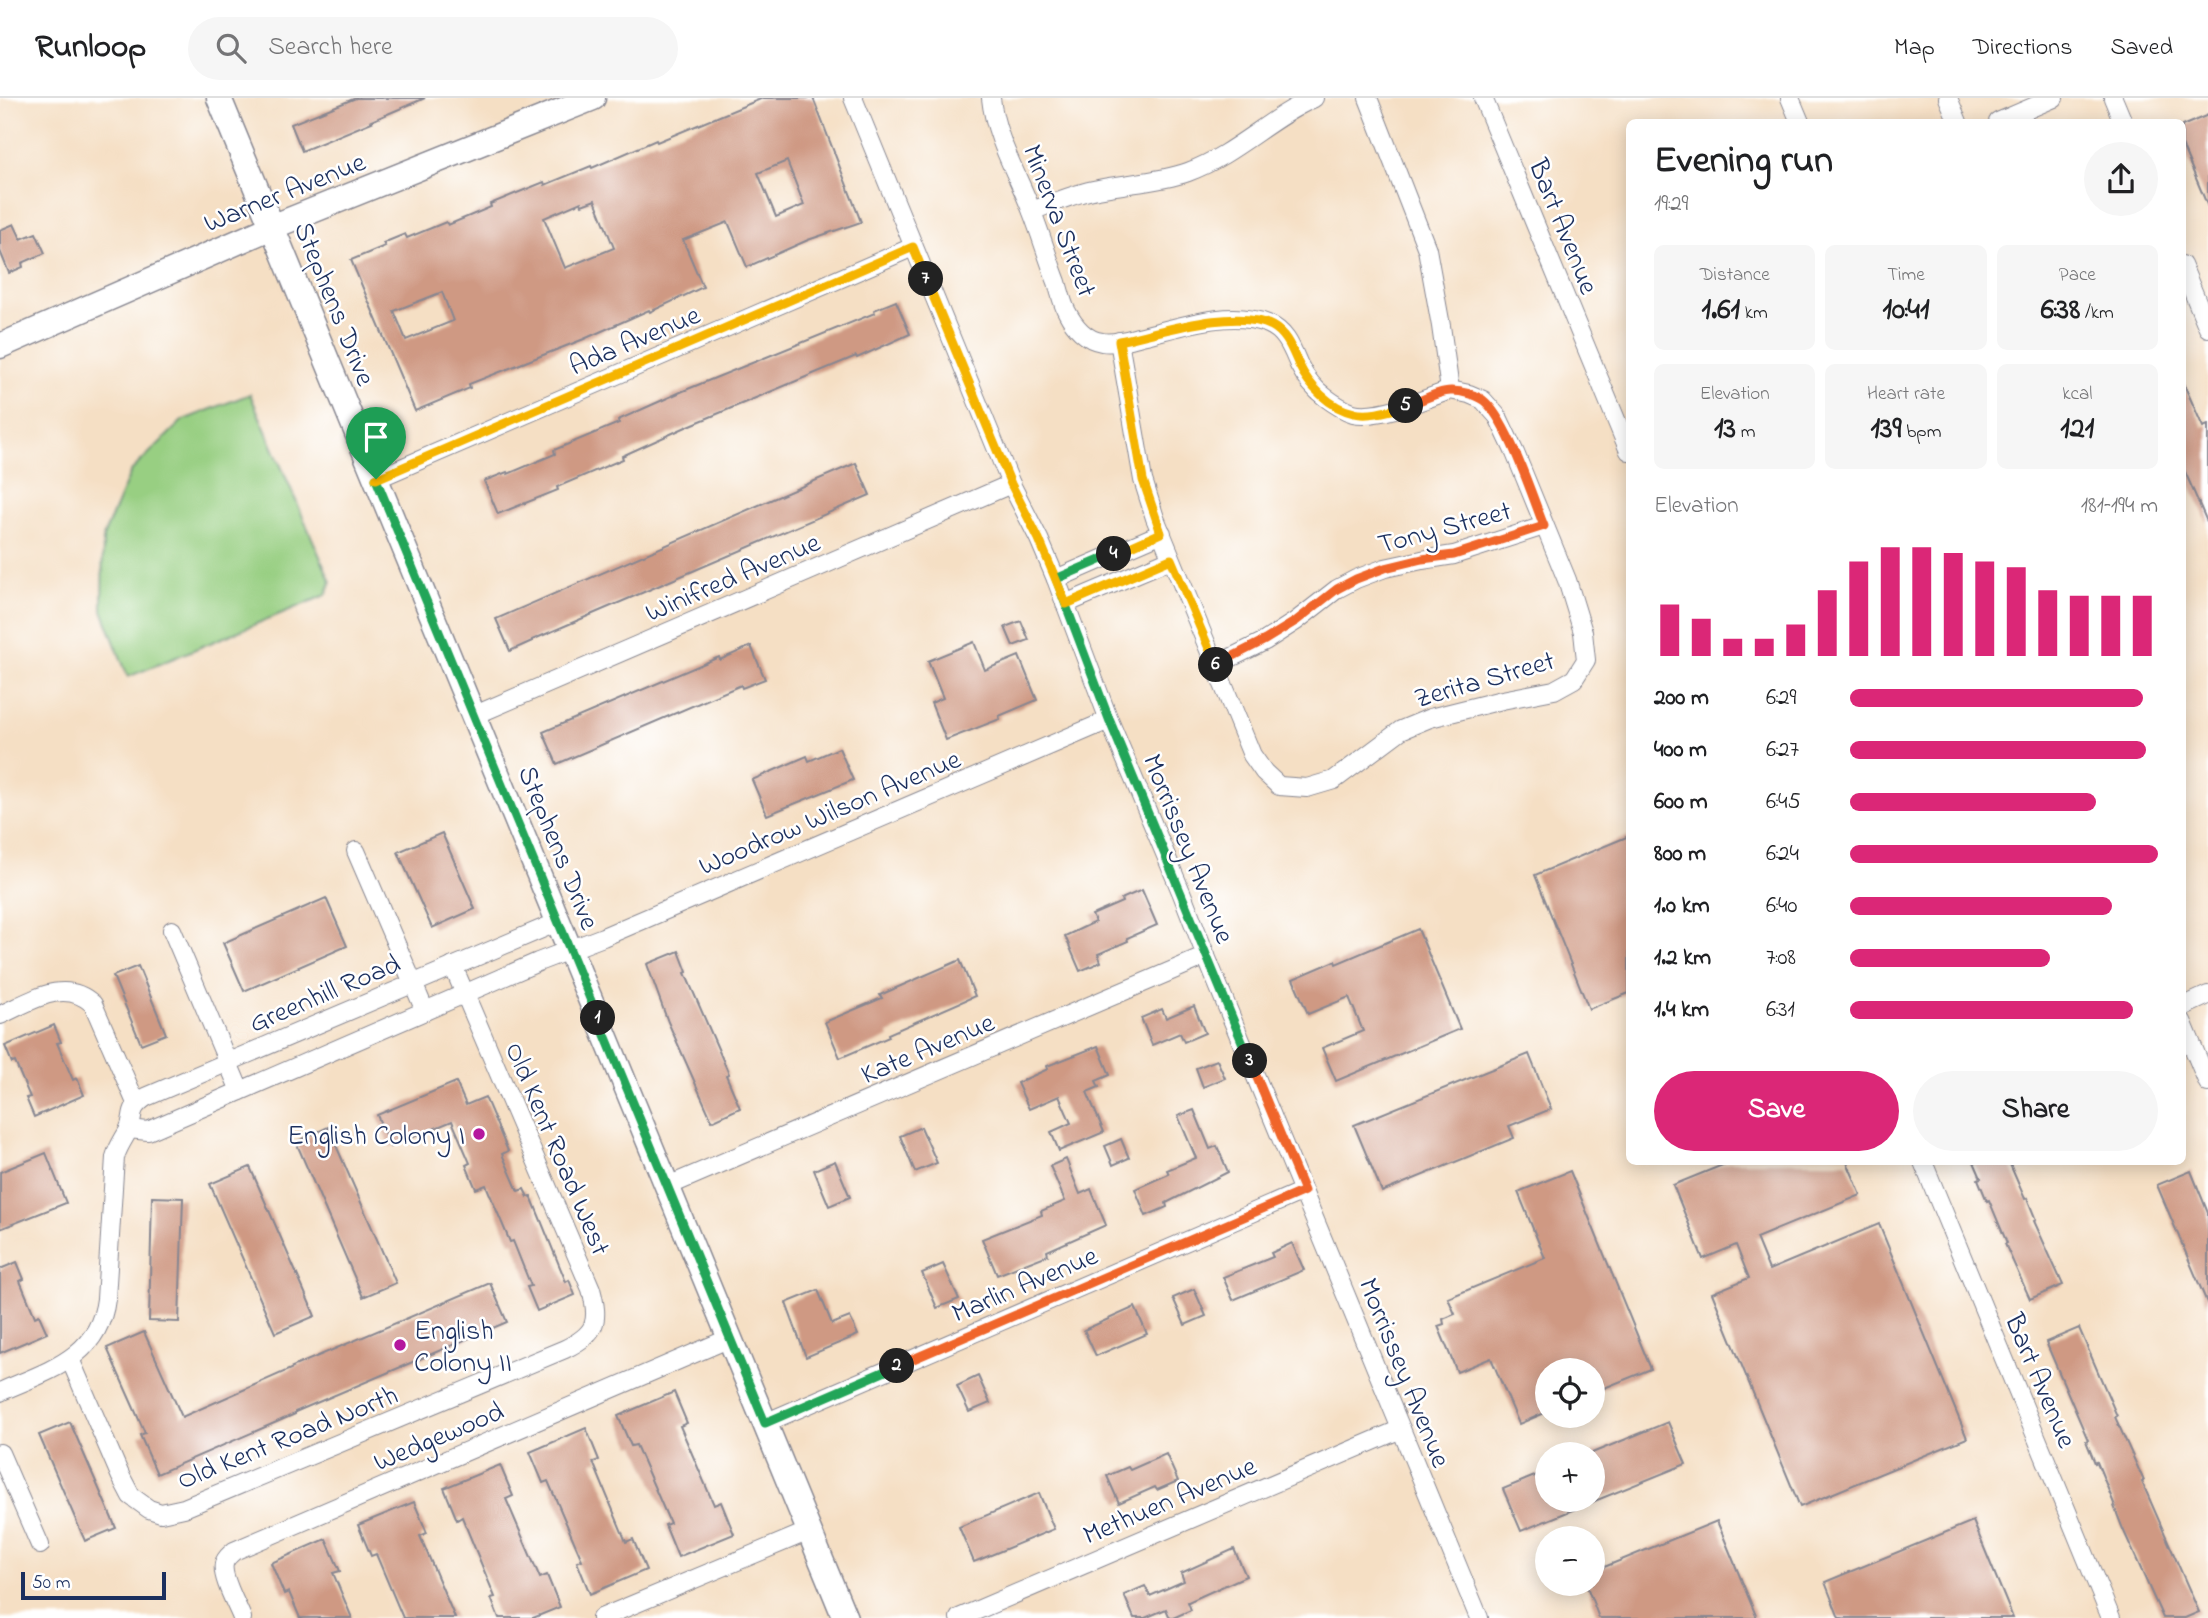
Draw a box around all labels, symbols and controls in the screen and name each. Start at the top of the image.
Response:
search box [188,17,678,80]
text: Runloop [35,24,146,72]
icon: search [212,29,250,67]
text: Search here [268,29,393,67]
text: Map [1894,31,1935,66]
text: Directions [1973,31,2072,66]
text: Saved [2110,31,2173,66]
text: Evening run [1654,134,1833,190]
street label: Minerva Street [1010,139,1106,304]
button: share [2084,142,2158,216]
street label: Warner Avenue [198,143,373,245]
street label: Bart Avenue [1516,153,1608,302]
text: 19:29 [1654,188,1689,221]
street label: Stephens Drive [281,216,384,393]
pin: 7 [908,262,944,296]
text: Distance [1700,262,1770,289]
text: Time [1887,262,1925,289]
text: Pace [2059,262,2096,289]
text: 7 [922,265,929,292]
text: 1.61 [1702,289,1740,333]
text: 10:41 [1883,289,1929,333]
text: 6:38 [2041,289,2080,333]
street label: Ada Avenue [563,296,708,388]
text: km [1740,300,1768,327]
text: /km [2080,300,2114,327]
text: Elevation [1700,381,1770,408]
text: Heart rate [1867,381,1945,408]
text: kcal [2062,381,2092,408]
pin: 5 [1388,388,1424,424]
text: 5 [1400,392,1411,419]
pin [346,407,406,479]
text: 13 [1714,408,1736,452]
text: 139 [1871,408,1902,452]
text: 121 [2060,408,2094,452]
icon: arrive [357,418,395,456]
text: m [1736,419,1755,446]
text: bpm [1902,419,1941,446]
text: Elevation [1654,490,1739,523]
text: 181–194 m [2081,490,2158,523]
street label: Tony Street [1374,492,1516,567]
street label: Winifred Avenue [639,524,828,635]
pin: 4 [1096,536,1132,572]
text: 4 [1110,540,1117,567]
street label: Zerita Street [1410,642,1560,721]
pin: 6 [1198,648,1234,682]
text: 6 [1211,651,1220,678]
text: 200 m [1654,682,1709,715]
text: 6:29 [1766,682,1796,715]
text: 400 m [1654,734,1707,767]
text: 6:27 [1766,734,1799,767]
street label: Woodrow Wilson Avenue [693,740,968,888]
street label: Morrissey Avenue [1130,748,1244,951]
street label: Stephens Drive [505,760,608,937]
text: 600 m [1654,786,1708,819]
text: 6:45 [1766,786,1801,819]
text: 800 m [1654,838,1706,871]
text: 6:24 [1766,838,1799,871]
text: 1.0 km [1654,890,1710,923]
text: 6:40 [1766,890,1798,923]
text: 1.2 km [1654,942,1711,975]
text: 7:08 [1766,942,1796,975]
street label: Greenhill Road [243,945,408,1046]
text: 1.4 km [1654,994,1709,1027]
text: 6:31 [1766,994,1795,1027]
pin: 1 [580,1000,616,1035]
text: 1 [594,1004,601,1031]
street label: Kate Avenue [855,1004,1002,1097]
street label: Old Kent Road West [492,1036,619,1262]
pin: 3 [1232,1044,1268,1079]
text: 3 [1246,1047,1253,1074]
button: Save [1654,1071,1899,1151]
button: Share [1913,1071,2158,1151]
place label: English Colony I [287,1117,465,1158]
marker: English Colony I [471,1126,487,1142]
street label: Marlin Avenue [946,1237,1105,1335]
street label: Morrissey Avenue [1346,1272,1460,1475]
street label: Bart Avenue [1992,1307,2086,1456]
place label: English Colony II [414,1312,512,1385]
marker: English Colony II [392,1337,408,1353]
pin: 2 [880,1348,914,1384]
text: 2 [892,1352,901,1379]
map controls [1535,1358,1605,1596]
button: locate [1535,1358,1605,1428]
street label: Old Kent Road North [172,1376,405,1502]
street label: Wedgewood [368,1392,511,1484]
button: + [1535,1442,1605,1512]
street label: Methuen Avenue [1077,1447,1264,1557]
button: − [1535,1526,1605,1596]
scale bar [21,1569,166,1601]
text: 50 m [32,1570,71,1597]

